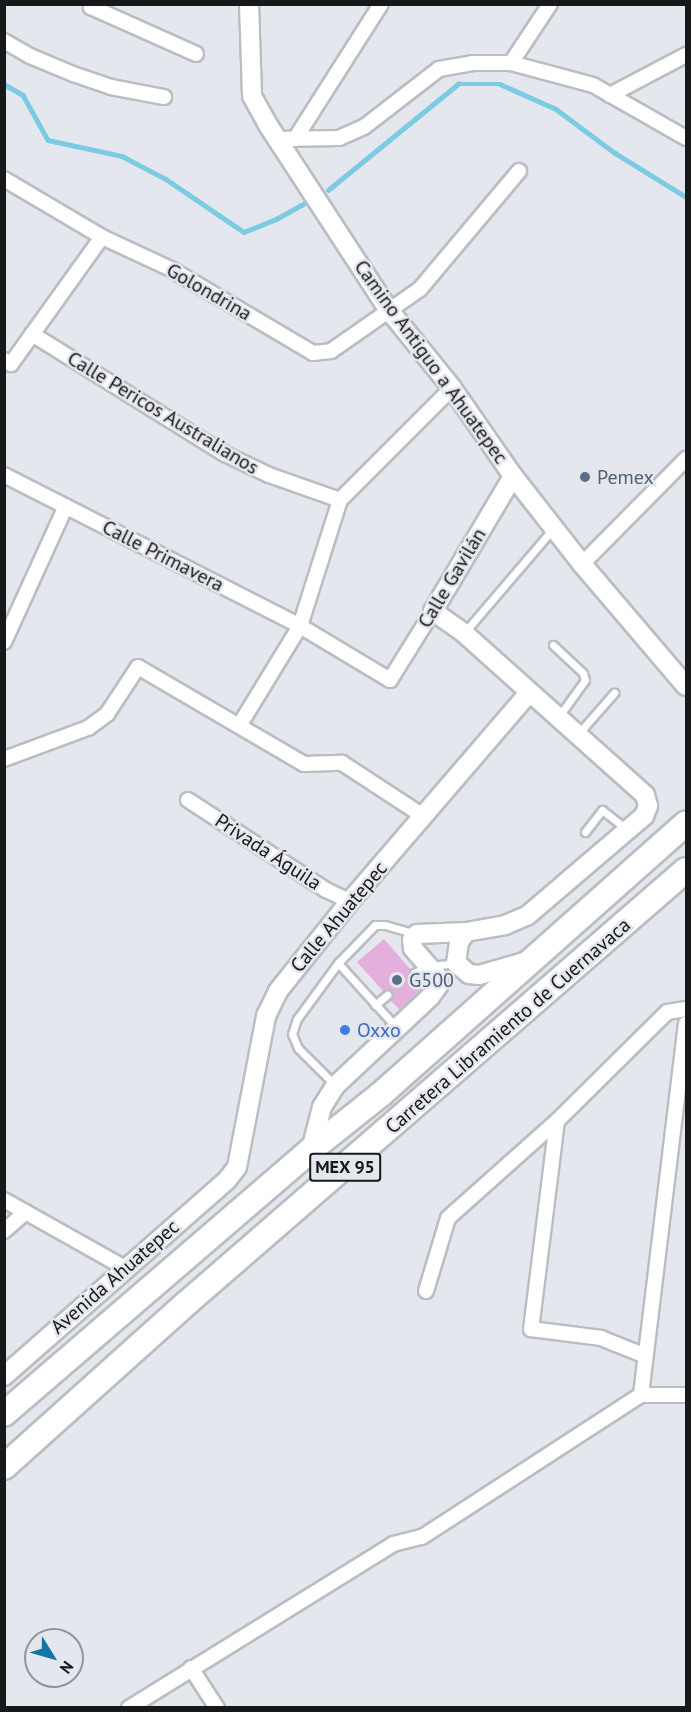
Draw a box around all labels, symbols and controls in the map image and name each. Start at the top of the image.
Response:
street label: Camino Antiguo a Ahuatepec [349,255,513,469]
street label: Golondrina [162,258,256,326]
street label: Calle Pericos Australianos [63,346,263,480]
place label: Pemex [597,465,654,489]
marker: Pemex [578,470,592,484]
street label: Calle Primavera [98,515,228,597]
street label: Calle Gavilán [413,524,491,632]
street label: Privada Águila [210,809,326,895]
street label: Calle Ahuatepec [285,856,393,978]
street label: Carretera Libramiento de Cuernavaca [381,913,635,1139]
place label: G500 [409,968,454,992]
marker: G500 [390,973,404,987]
place label: Oxxo [357,1018,401,1042]
marker: Oxxo [338,1023,352,1037]
road number: MEX 95 [308,1152,382,1182]
street label: Avenida Ahuatepec [46,1215,184,1339]
north arrow [24,1628,84,1688]
text: N [56,1657,78,1678]

